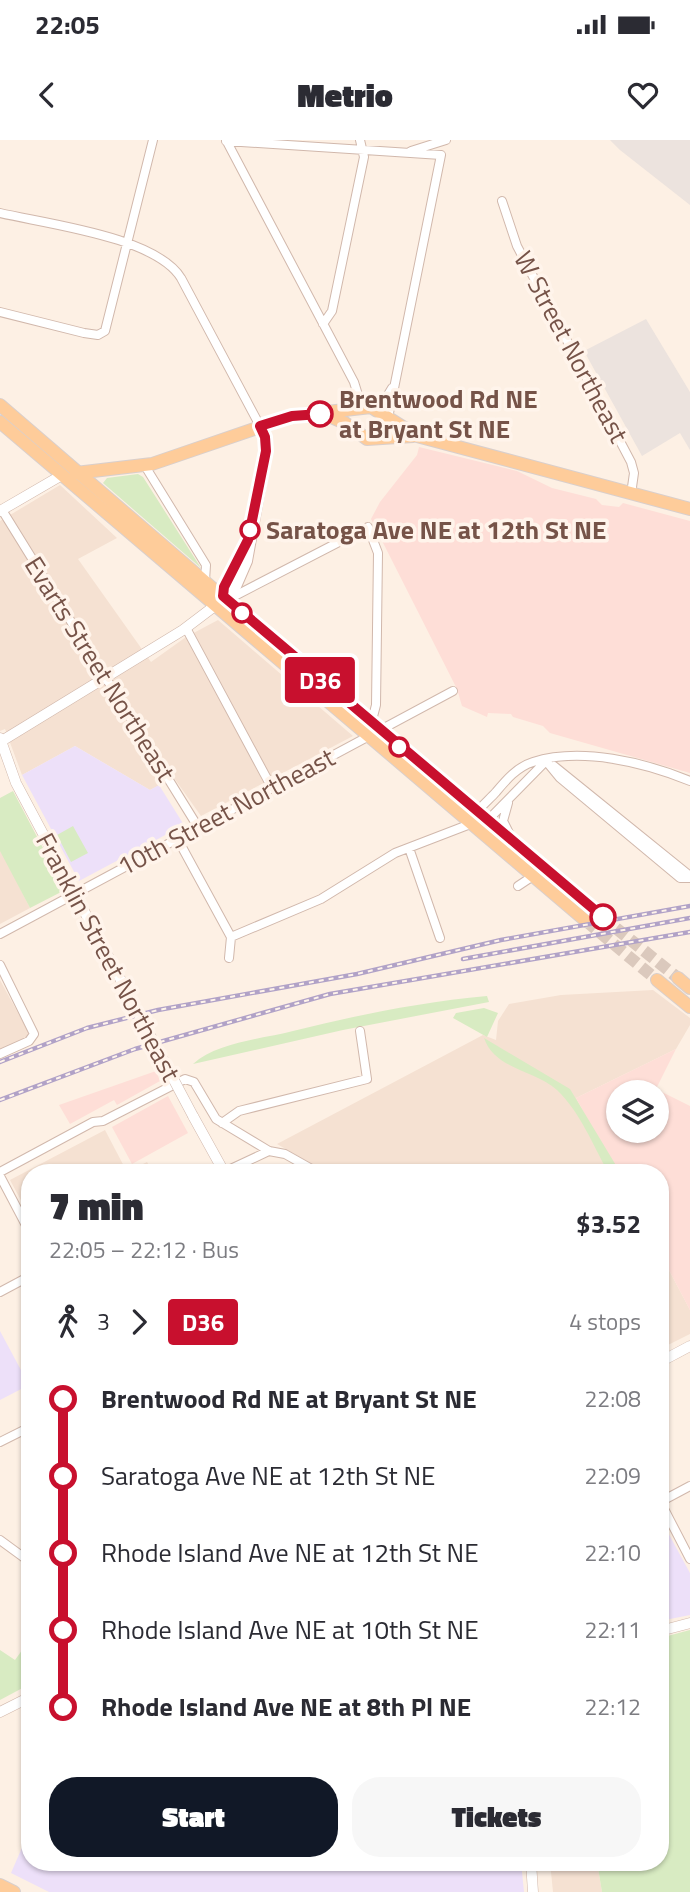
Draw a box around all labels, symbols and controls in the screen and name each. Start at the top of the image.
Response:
text: 22:05 [35,5,100,44]
text: Metrio [297,71,393,119]
icon: back [28,76,66,114]
icon: heart [624,76,662,114]
street label: W Street Northeast [504,244,638,450]
place label: Brentwood Rd NE at Bryant St NE [339,379,538,448]
marker: Brentwood Rd NE at Bryant St NE [307,401,333,427]
place label: Saratoga Ave NE at 12th St NE [266,510,607,549]
marker: Saratoga Ave NE at 12th St NE [240,520,260,540]
street label: Evarts Street Northeast [15,549,186,789]
unlabelled marker [232,603,252,623]
line badge: D36 [280,657,360,703]
text: D36 [299,662,341,698]
unlabelled marker [389,737,409,757]
street label: 10th Street Northeast [110,738,341,885]
street label: Franklin Street Northeast [26,826,191,1088]
unlabelled marker [590,904,616,930]
map controls [606,1080,669,1143]
button: layers [606,1080,669,1143]
text: 7 min [49,1177,143,1235]
text: $3.52 [576,1204,641,1243]
text: 22:05 – 22:12 · Bus [49,1232,239,1267]
icon: walk [49,1303,87,1341]
icon: forward [120,1303,158,1341]
text: 3 [97,1304,110,1339]
text: D36 [182,1304,224,1340]
text: 4 stops [569,1304,641,1339]
text: Brentwood Rd NE at Bryant St NE [101,1379,477,1418]
text: 22:08 [584,1381,641,1416]
text: Saratoga Ave NE at 12th St NE [101,1456,435,1495]
text: 22:09 [584,1458,641,1493]
text: Rhode Island Ave NE at 12th St NE [101,1533,479,1572]
text: 22:10 [584,1535,641,1570]
text: Rhode Island Ave NE at 10th St NE [101,1610,479,1649]
text: 22:11 [584,1612,641,1647]
text: Rhode Island Ave NE at 8th Pl NE [101,1687,471,1726]
text: 22:12 [584,1689,641,1724]
button: Start [49,1777,338,1857]
button: Tickets [352,1777,641,1857]

